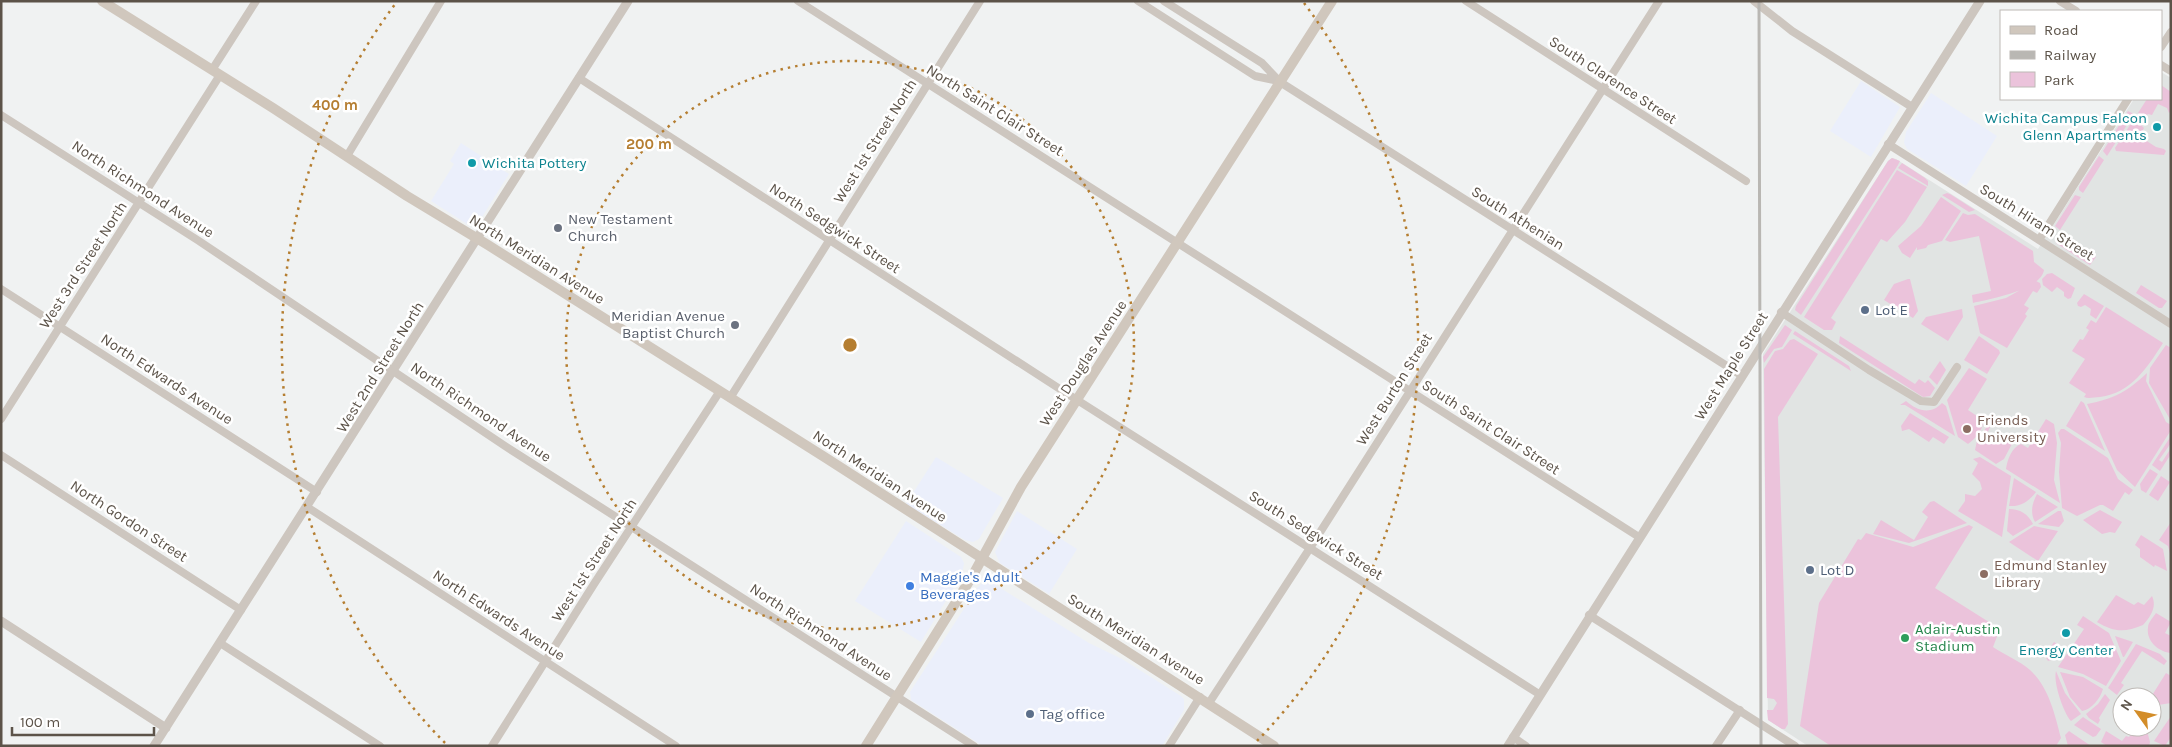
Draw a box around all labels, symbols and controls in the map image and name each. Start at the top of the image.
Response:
legend [2000,10,2162,100]
text: Road [2044,21,2079,39]
street label: South Clarence Street [1546,32,1681,128]
text: Railway [2044,46,2096,64]
street label: North Saint Clair Street [923,60,1067,160]
text: Park [2044,71,2074,89]
street label: West 1st Street North [829,76,921,206]
text: 400 m [312,96,358,114]
place label: Wichita Campus Falcon Glenn Apartments [1985,109,2147,144]
marker: Wichita Campus Falcon Glenn Apartments [2151,121,2163,133]
text: 200 m [626,135,672,153]
street label: North Richmond Avenue [69,136,217,242]
place label: Wichita Pottery [482,154,587,172]
marker: Wichita Pottery [466,157,478,169]
street label: North Sedgwick Street [766,179,904,277]
street label: South Hiram Street [1976,180,2098,265]
street label: South Athenian [1468,182,1568,254]
street label: West 3rd Street North [35,198,131,332]
street label: North Meridian Avenue [466,210,608,308]
place label: New Testament Church [568,210,673,245]
marker: New Testament Church [552,222,564,234]
street label: West Douglas Avenue [1036,297,1130,429]
street label: West 2nd Street North [332,298,428,436]
place label: Lot E [1875,301,1908,319]
marker: Lot E [1859,304,1871,316]
place label: Meridian Avenue Baptist Church [611,307,725,342]
street label: West Maple Street [1690,308,1772,423]
marker: Meridian Avenue Baptist Church [729,319,741,331]
street label: West Burton Street [1352,329,1436,449]
street label: North Edwards Avenue [98,330,236,428]
centre of rings [841,336,859,354]
street label: North Richmond Avenue [407,358,555,466]
street label: South Saint Clair Street [1419,376,1564,479]
place label: Friends University [1977,411,2046,446]
marker: Friends University [1961,423,1973,435]
street label: North Meridian Avenue [810,426,950,526]
street label: North Gordon Street [67,476,191,566]
street label: South Sedgwick Street [1246,486,1387,584]
street label: West 1st Street North [547,495,641,625]
place label: Edmund Stanley Library [1994,556,2107,591]
place label: Lot D [1820,561,1854,579]
marker: Lot D [1804,564,1816,576]
street label: North Edwards Avenue [430,566,568,664]
place label: Maggie's Adult Beverages [920,568,1020,603]
marker: Edmund Stanley Library [1978,568,1990,580]
street label: North Richmond Avenue [747,579,895,685]
marker: Maggie's Adult Beverages [904,580,916,592]
street label: South Meridian Avenue [1064,589,1208,689]
place label: Adair-Austin Stadium [1915,620,2001,655]
marker: Energy Center [2060,627,2072,639]
marker: Adair-Austin Stadium [1899,632,1911,644]
place label: Energy Center [2019,641,2114,659]
north arrow [2112,687,2162,737]
text: N [2117,696,2136,714]
scale bar [12,704,155,736]
place label: Tag office [1040,705,1105,723]
marker: Tag office [1024,708,1036,720]
text: 100 m [20,713,60,731]

